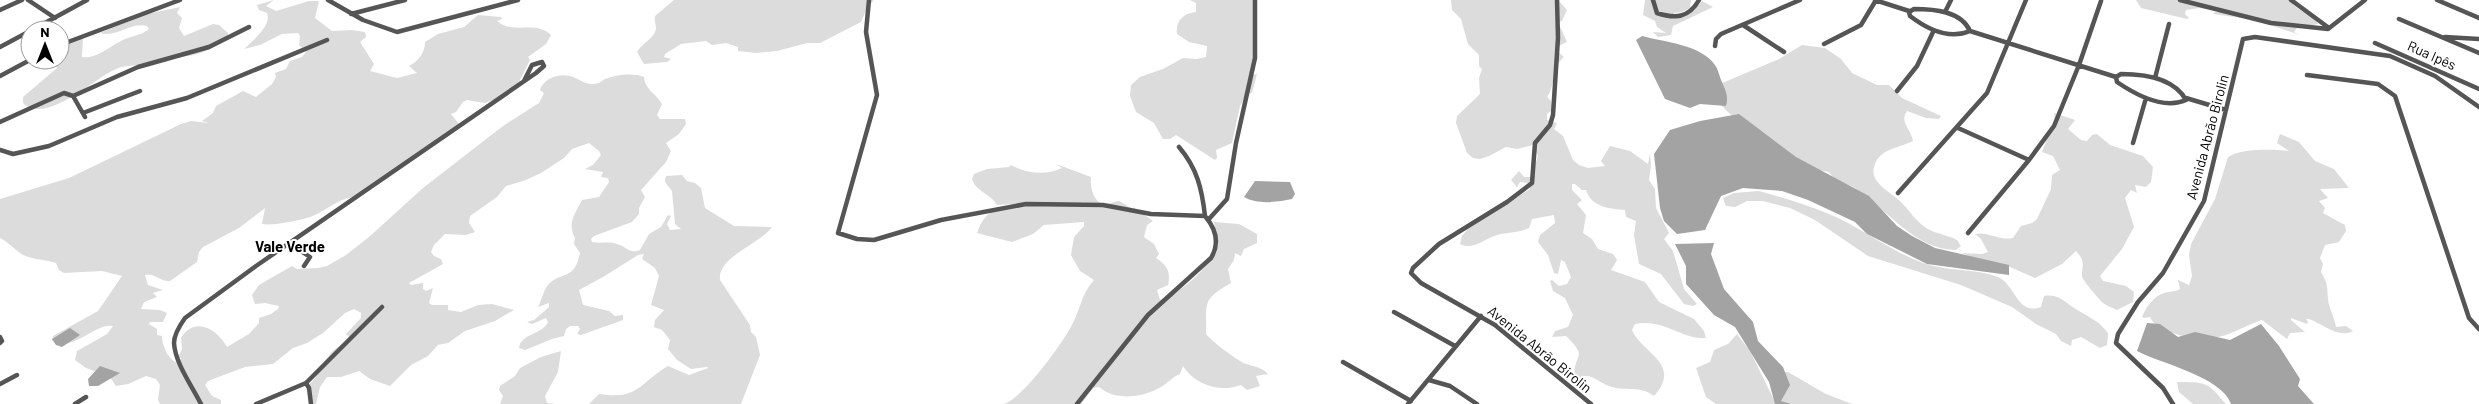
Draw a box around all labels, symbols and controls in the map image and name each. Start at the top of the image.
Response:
north arrow [20,20,70,70]
text: N [40,23,50,40]
street label: Rua Ipês [2405,37,2459,73]
street label: Avenida Abrão Birolin [2182,73,2232,201]
district label: Vale Verde [255,237,325,255]
street label: Avenida Abrão Birolin [1485,302,1595,396]

